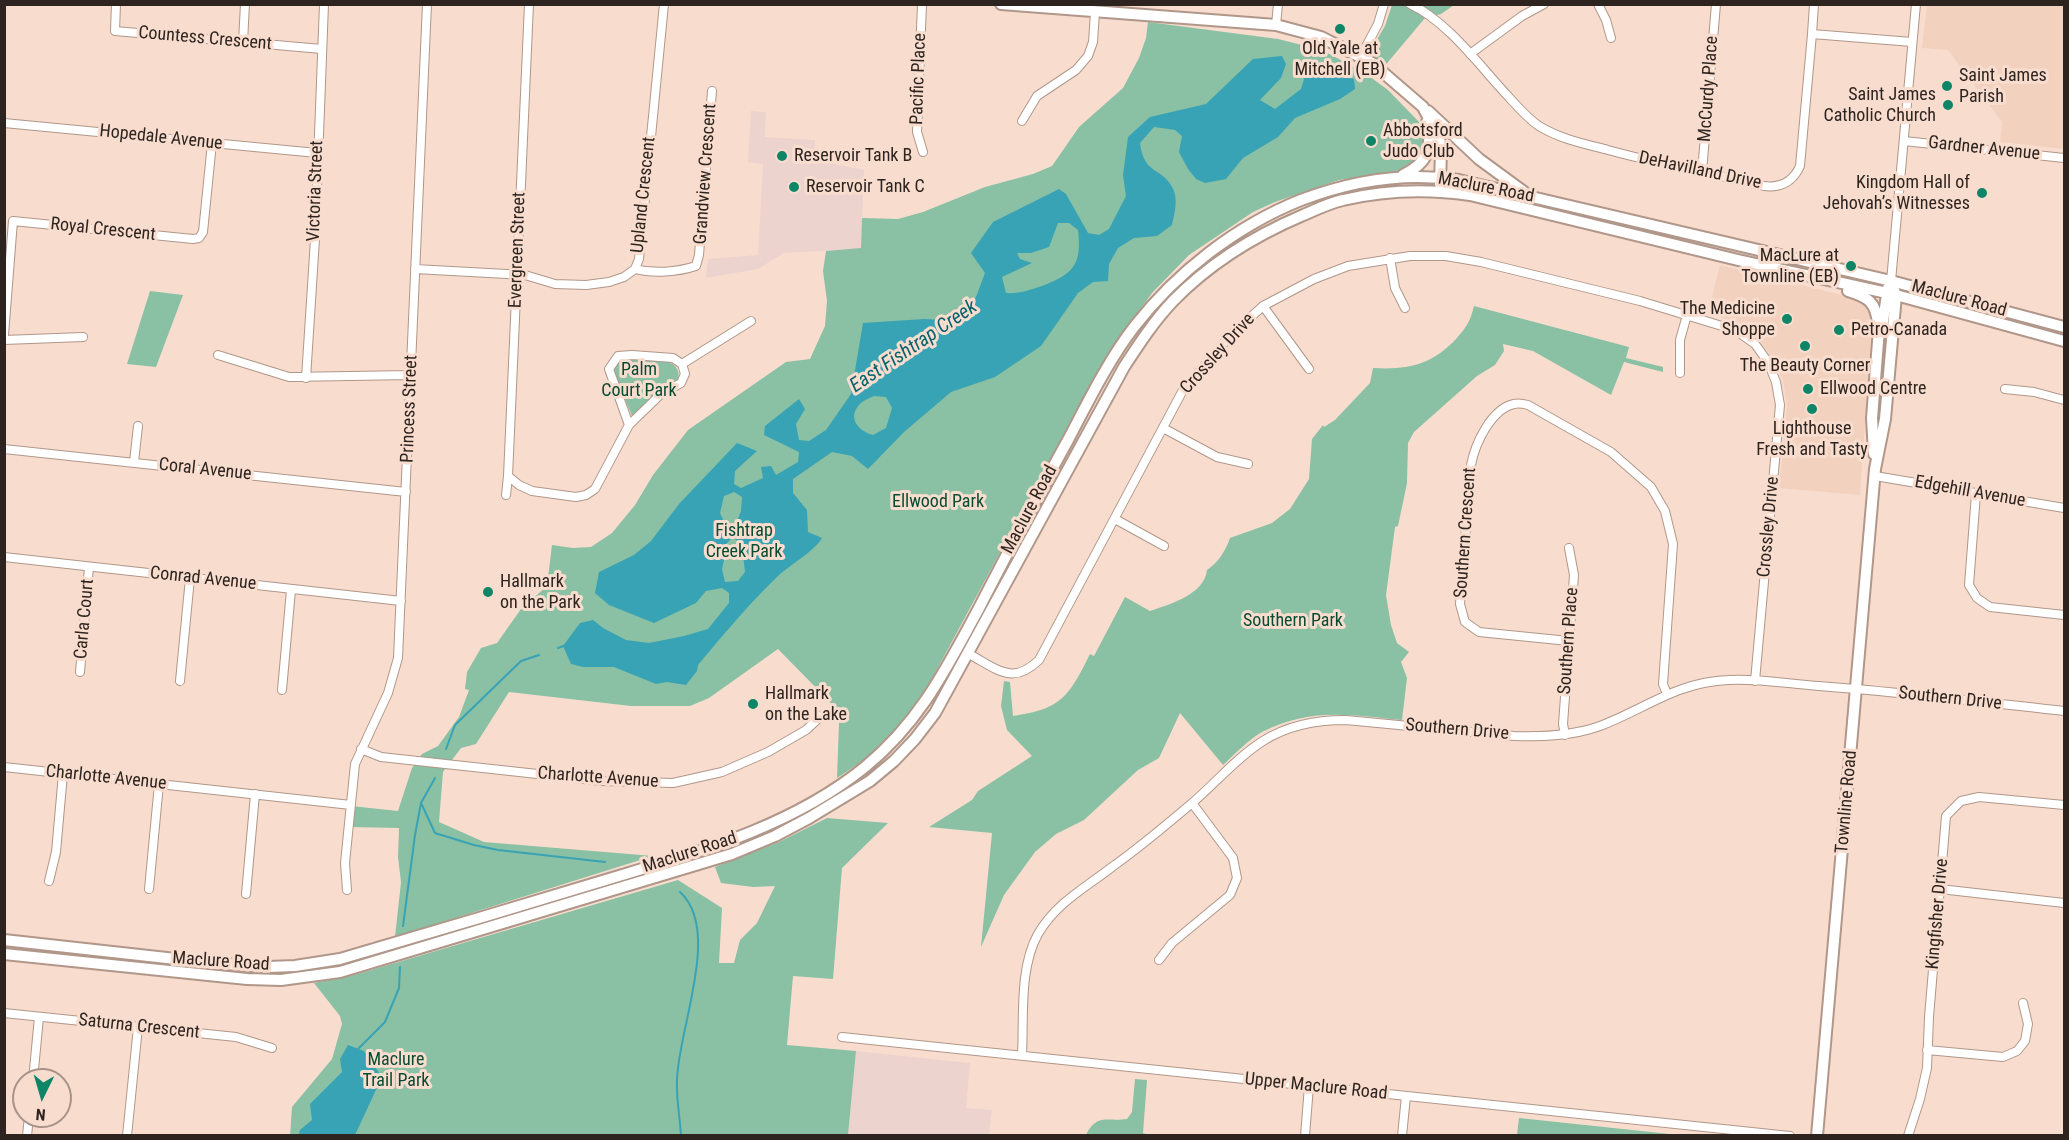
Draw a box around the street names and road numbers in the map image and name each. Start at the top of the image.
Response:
street label: Countess Crescent [137,22,273,56]
street label: Pacific Place [907,33,931,125]
street label: McCurdy Place [1695,35,1723,143]
street label: Grandview Crescent [690,103,722,245]
street label: Hopedale Avenue [98,121,224,155]
street label: Gardner Avenue [1927,132,2041,166]
street label: Upland Crescent [627,136,661,254]
street label: Victoria Street [303,140,329,242]
street label: DeHavilland Drive [1637,147,1763,195]
street label: Maclure Road [1436,168,1536,208]
street label: Evergreen Street [505,192,531,308]
street label: Royal Crescent [49,214,157,246]
street label: Maclure Road [1909,276,2009,322]
street label: Crossley Drive [1176,309,1260,399]
street label: Princess Street [397,355,423,463]
street label: Coral Avenue [158,454,252,486]
street label: Maclure Road [998,462,1062,558]
street label: Southern Crescent [1451,467,1481,599]
street label: Edgehill Avenue [1913,472,2027,512]
street label: Crossley Drive [1754,476,1784,578]
street label: Conrad Avenue [149,563,257,595]
street label: Carla Court [71,578,99,660]
street label: Southern Place [1554,587,1584,695]
street label: Southern Drive [1897,683,2003,715]
street label: Southern Drive [1404,715,1510,745]
street label: Townline Road [1832,749,1862,855]
street label: Charlotte Avenue [45,761,167,795]
street label: Charlotte Avenue [537,763,659,793]
street label: Maclure Road [640,828,740,878]
street label: Kingfisher Drive [1922,858,1954,970]
street label: Maclure Road [172,948,270,976]
street label: Saturna Crescent [77,1010,201,1044]
street label: Upper Maclure Road [1244,1069,1388,1105]

